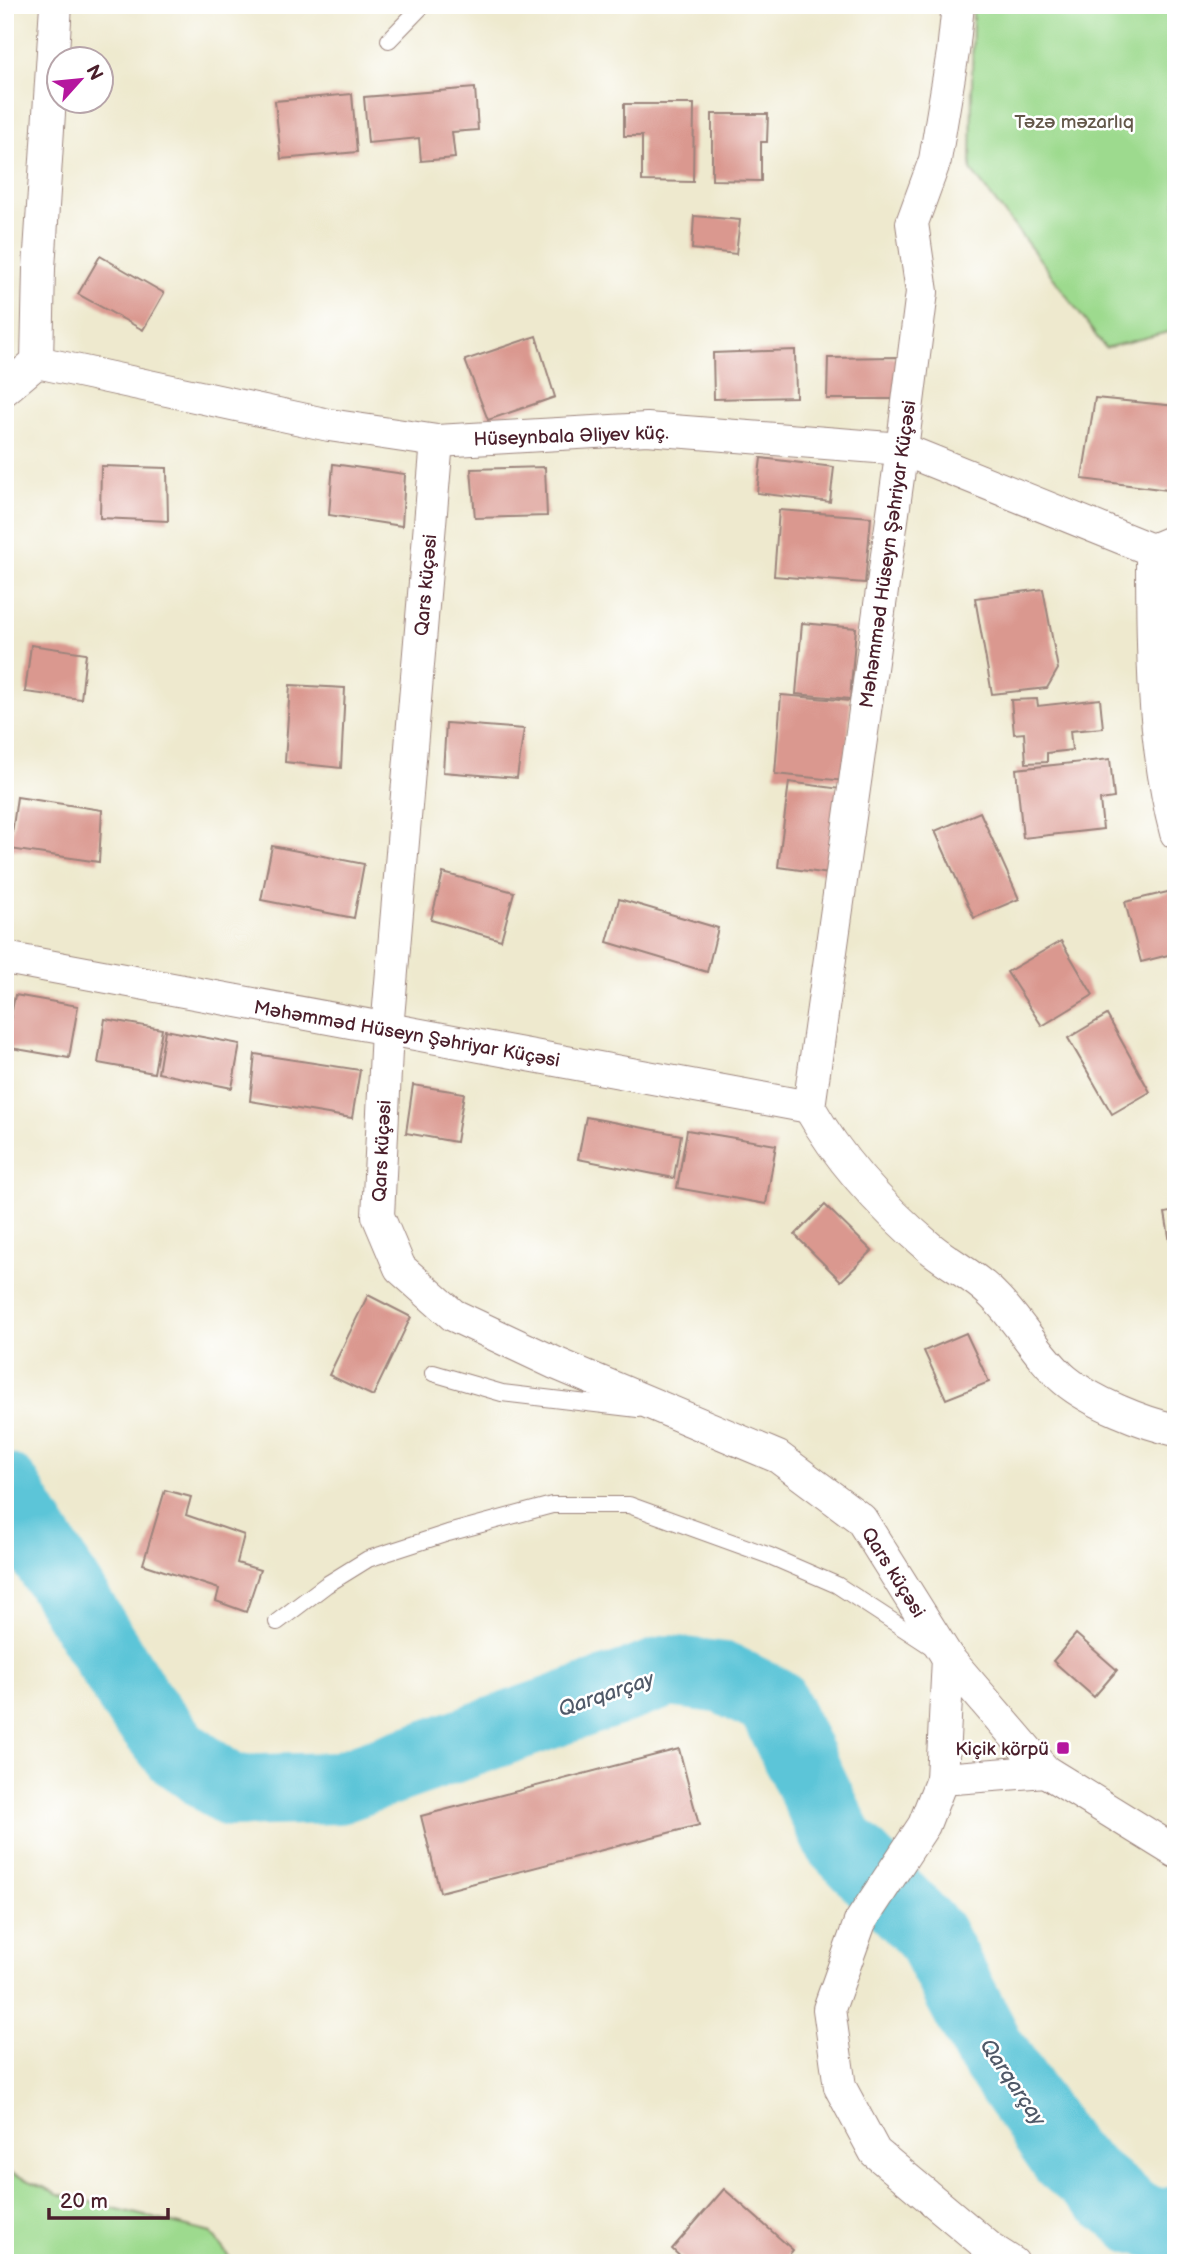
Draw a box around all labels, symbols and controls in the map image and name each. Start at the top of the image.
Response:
north arrow [46,46,116,116]
text: N [80,61,107,85]
park label: Təzə məzarlıq [1014,111,1134,134]
street label: Məhəmməd Hüseyn Şəhriyar Küçəsi [855,399,921,710]
street label: Hüseynbala Əliyev küç. [473,422,669,451]
street label: Qars küçəsi [411,533,442,637]
street label: Məhəmməd Hüseyn Şəhriyar Küçəsi [252,996,562,1073]
street label: Qars küçəsi [368,1100,397,1203]
street label: Qars küçəsi [856,1523,930,1622]
water label: Qarqarçay [555,1666,658,1722]
place label: Kiçik körpü [955,1738,1049,1761]
marker: Kiçik körpü [1055,1740,1071,1756]
water label: Qarqarçay [974,2034,1051,2131]
scale bar [49,2177,168,2221]
text: 20 m [60,2189,108,2214]

